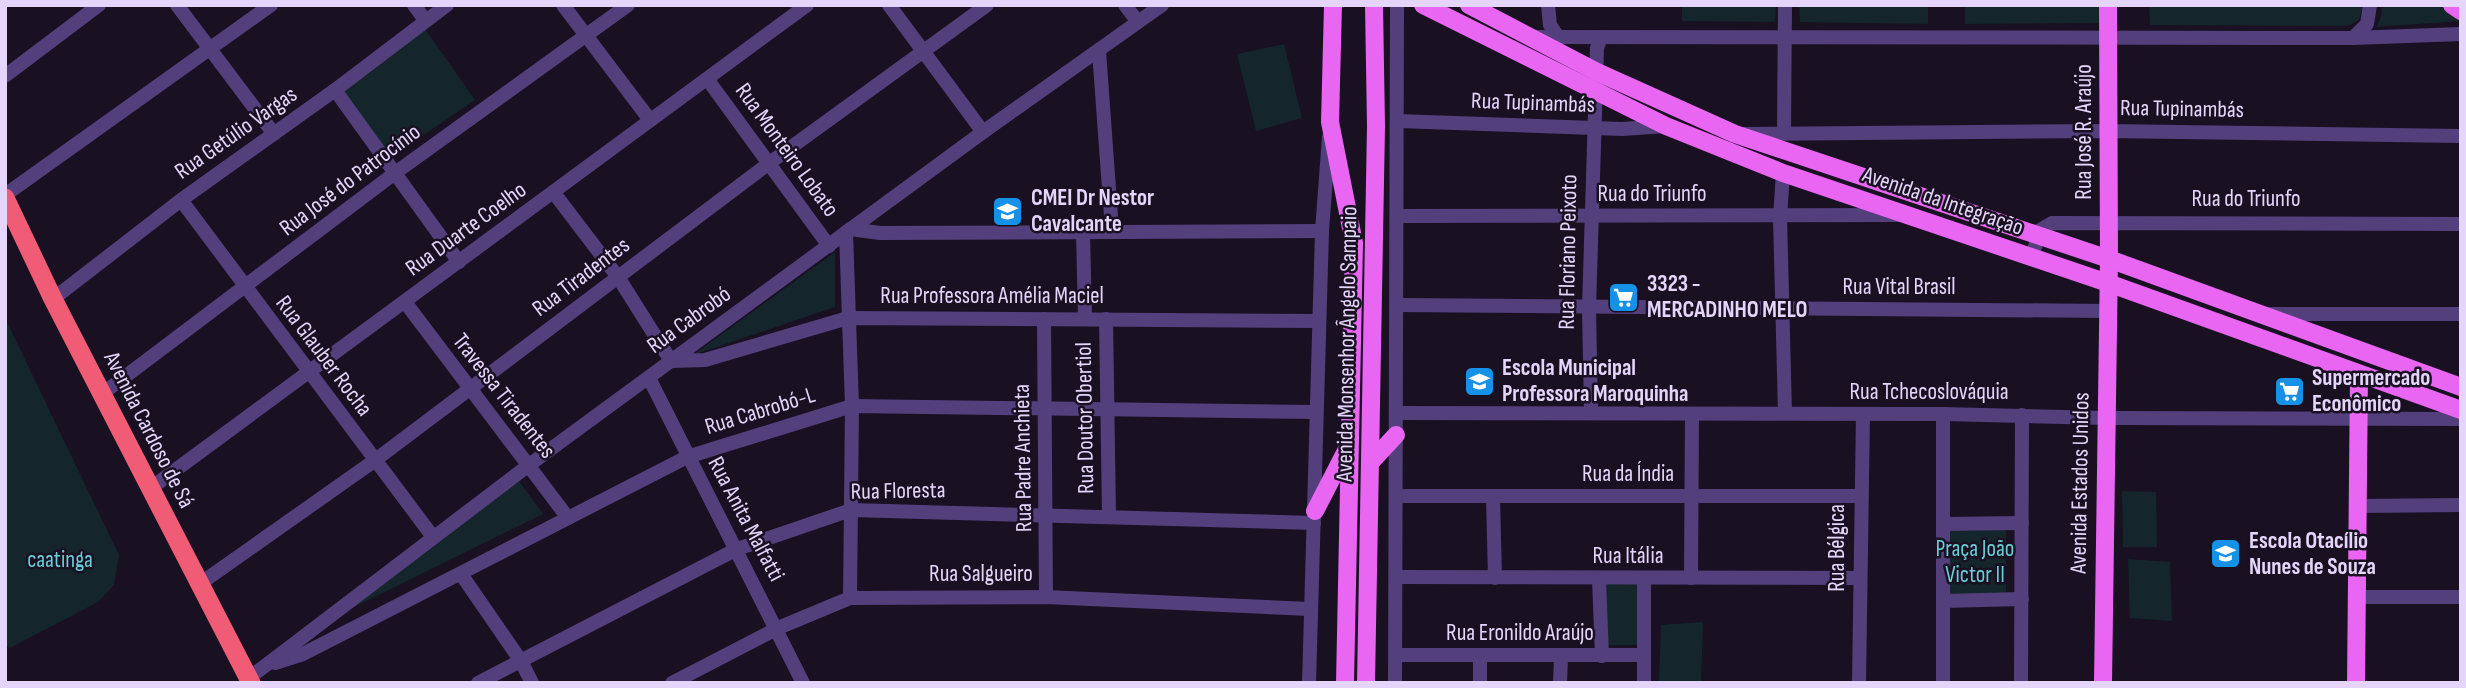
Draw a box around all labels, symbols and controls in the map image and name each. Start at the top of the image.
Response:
street label: Rua José R. Araújo [2070,64,2098,200]
street label: Rua Monteiro Lobato [729,78,845,222]
street label: Rua Getúlio Vargas [169,81,303,185]
street label: Rua Tupinambás [1471,87,1595,119]
street label: Rua Tupinambás [2120,94,2244,124]
street label: Rua José do Patrocínio [274,118,426,242]
street label: Avenida da Integração [1858,160,2027,242]
street label: Rua Floriano Peixoto [1553,174,1583,330]
street label: Rua Duarte Coelho [400,176,532,282]
street label: Rua do Triunfo [1597,180,1707,208]
place label: CMEI Dr Nestor Cavalcante [1031,184,1154,238]
street label: Rua do Triunfo [2191,185,2301,213]
school or university icon: CMEI Dr Nestor Cavalcante [991,194,1025,228]
street label: Avenida Monsenhor Ângelo Sampaio [1331,206,1363,483]
street label: Rua Tiradentes [527,231,635,323]
place label: 3323 - MERCADINHO MELO [1647,270,1808,324]
street label: Rua Vital Brasil [1842,273,1956,301]
street label: Rua Cabrobó [642,280,736,360]
supermarket icon: 3323 - MERCADINHO MELO [1607,280,1641,314]
street label: Rua Professora Amélia Maciel [880,282,1104,310]
street label: Rua Glauber Rocha [270,290,378,422]
street label: Travessa Tiradentes [446,328,562,464]
street label: Rua Doutor Obertiol [1070,342,1100,494]
street label: Avenida Cardoso de Sá [97,346,200,513]
place label: Escola Municipal Professora Maroquinha [1502,354,1689,408]
school or university icon: Escola Municipal Professora Maroquinha [1462,364,1496,398]
place label: Supermercado Econômico [2312,364,2430,418]
supermarket icon: Supermercado Econômico [2272,374,2306,408]
street label: Rua Tchecoslováquia [1849,378,2009,406]
street label: Rua Cabrobó-L [702,381,819,441]
street label: Rua Padre Anchieta [1008,384,1038,532]
street label: Avenida Estados Unidos [2064,392,2096,575]
street label: Rua Anita Malfatti [702,452,790,586]
street label: Rua da Índia [1582,460,1674,488]
street label: Rua Floresta [850,476,946,506]
street label: Rua Bélgica [1823,504,1851,592]
place label: Escola Otacílio Nunes de Souza [2249,527,2376,581]
park label: Praça João Victor II [1936,535,2014,589]
school or university icon: Escola Otacílio Nunes de Souza [2209,537,2243,571]
street label: Rua Itália [1592,542,1664,570]
park label: caatinga [27,546,93,574]
street label: Rua Salgueiro [929,560,1033,588]
street label: Rua Eronildo Araújo [1446,619,1594,647]

